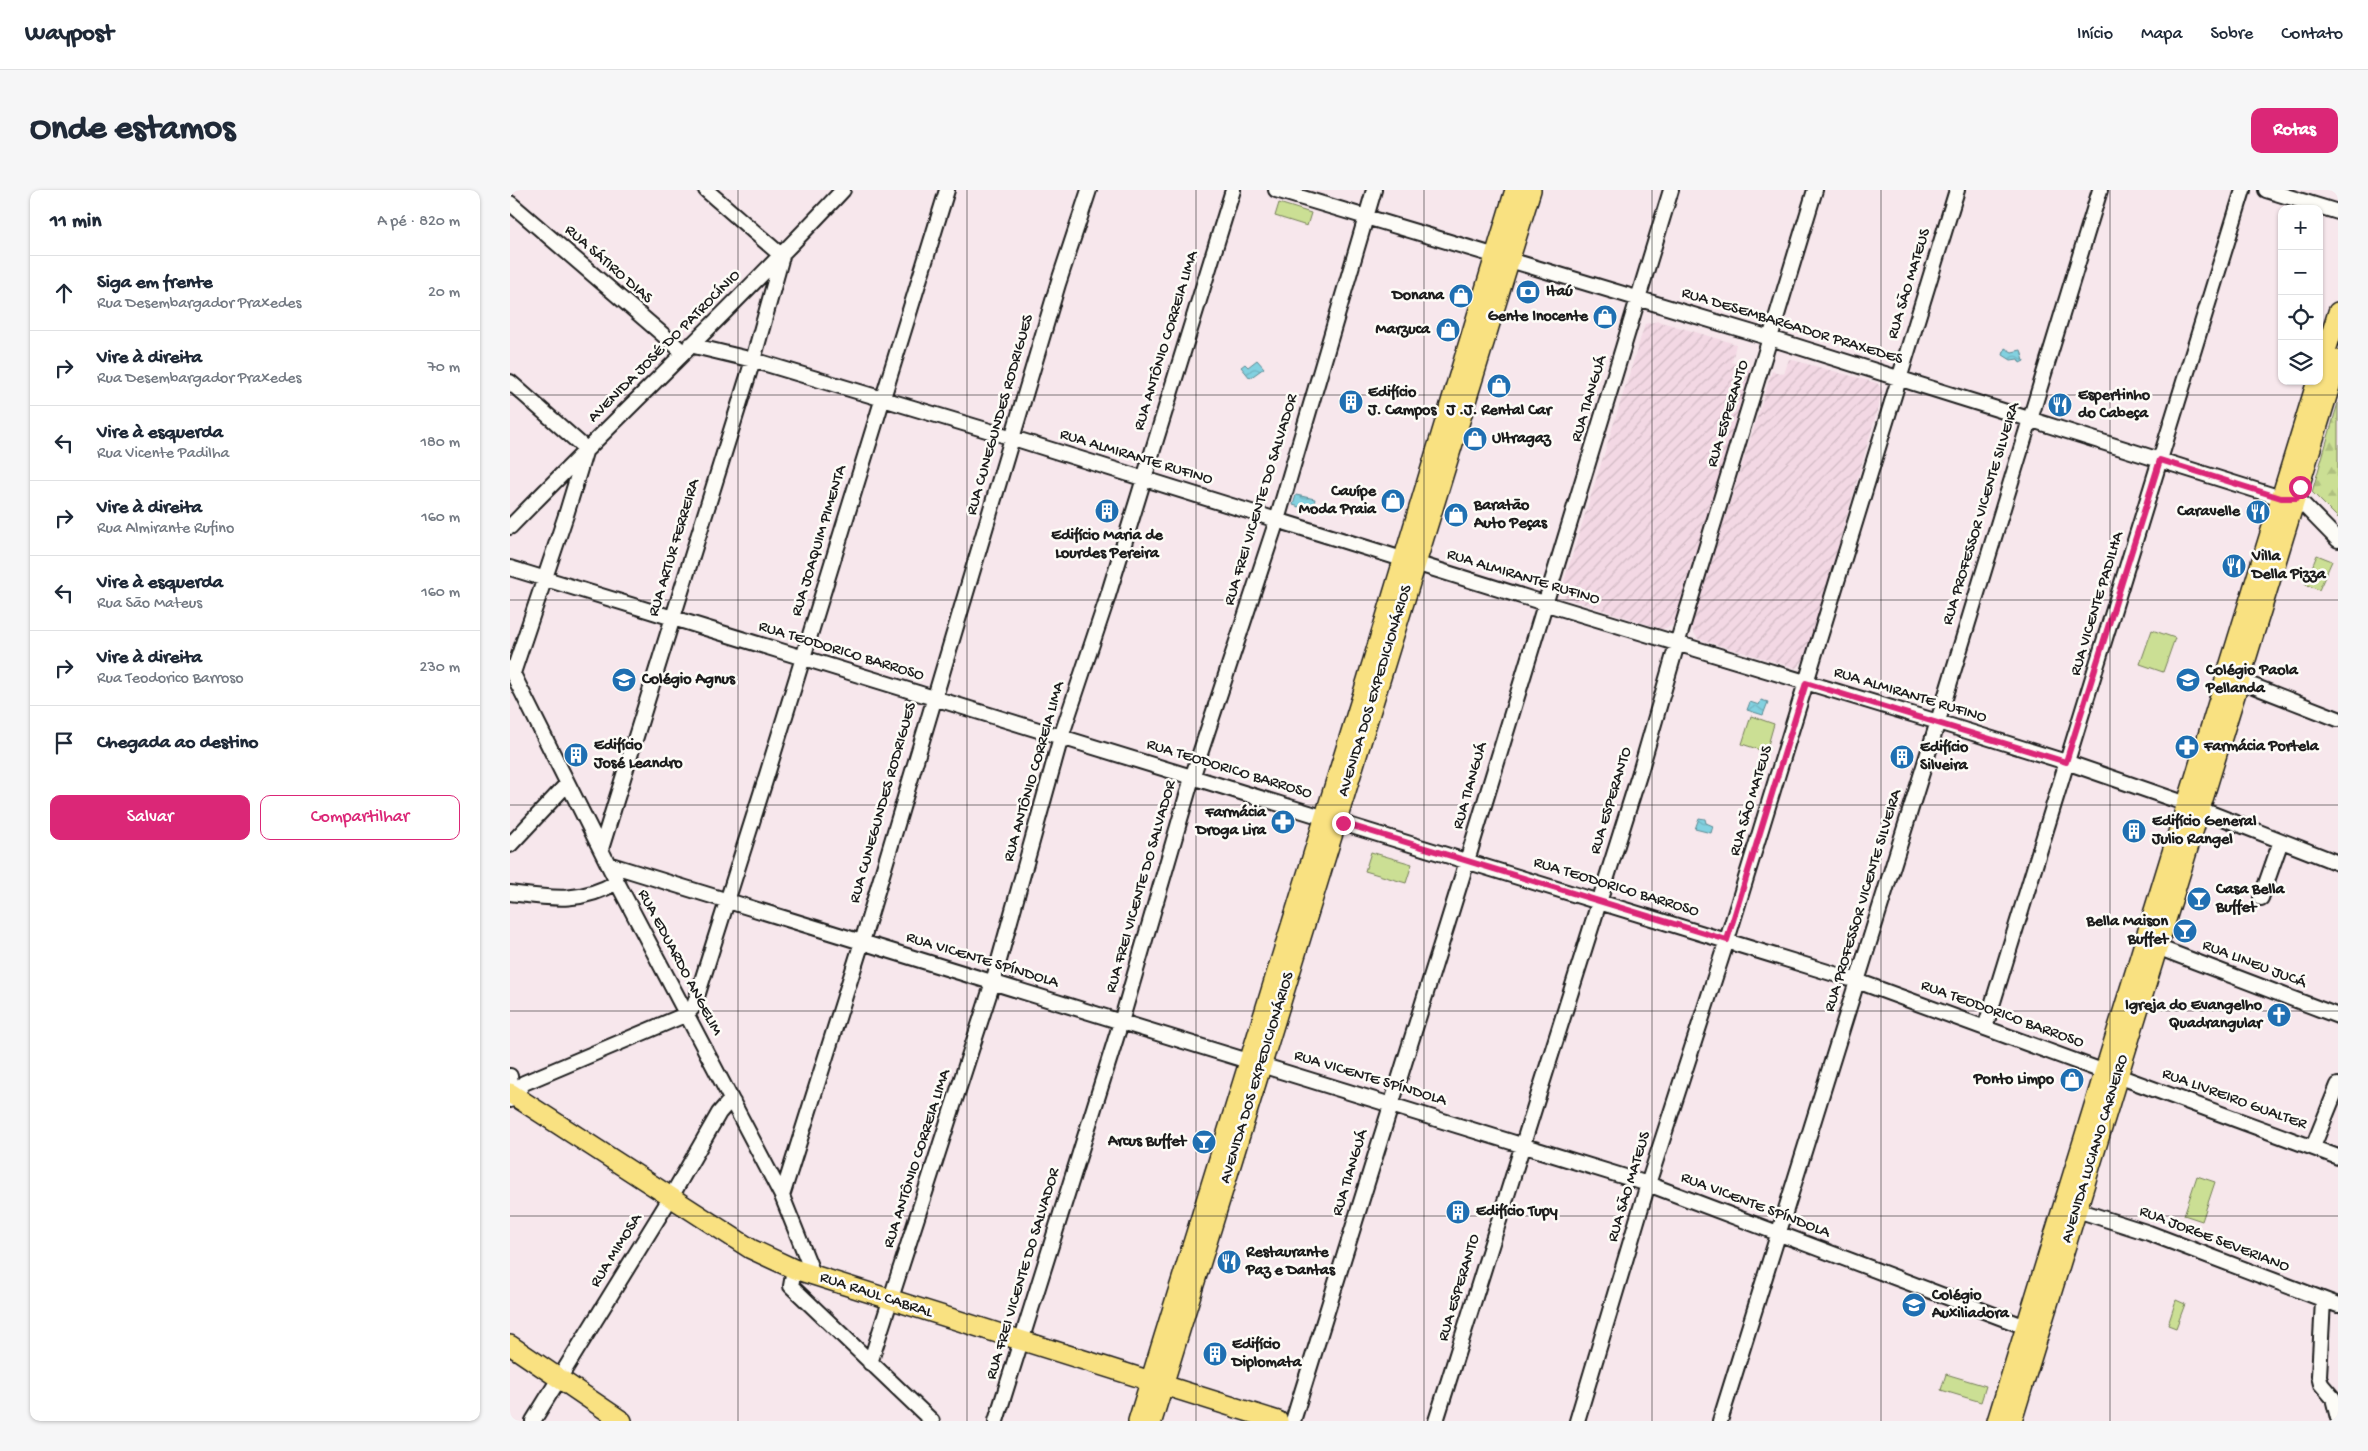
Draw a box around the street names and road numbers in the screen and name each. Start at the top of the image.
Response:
street label: RUA SÁTIRO DIAS [560,221,657,309]
street label: RUA SÃO MATEUS [1883,226,1936,342]
street label: RUA ANTÔNIO CORREIA LIMA [1131,248,1204,433]
street label: AVENIDA JOSÉ DO PATROCÍNIO [584,266,746,427]
street label: RUA DESEMBARGADOR PRAXEDES [1679,284,1905,370]
street label: RUA CUNEGUNDES RODRIGUES [963,312,1039,518]
street label: RUA TIANGUÁ [1567,352,1613,445]
street label: RUA ESPERANTO [1704,358,1754,470]
street label: RUA FREI VICENTE DO SALVADOR [1221,391,1303,608]
street label: RUA PROFESSOR VICENTE SILVEIRA [1939,399,2025,628]
street label: RUA ALMIRANTE RUFINO [1057,426,1215,490]
street label: RUA JOAQUIM PIMENTA [788,462,852,619]
street label: RUA ARTUR FERREIRA [645,475,705,619]
street label: RUA VICENTE PADILHA [2067,528,2129,678]
street label: RUA ALMIRANTE RUFINO [1444,546,1602,610]
street label: AVENIDA DOS EXPEDICIONÁRIOS [1334,582,1417,799]
street label: RUA TEODORICO BARROSO [756,618,926,686]
street label: RUA ALMIRANTE RUFINO [1831,664,1989,728]
street label: RUA ANTÔNIO CORREIA LIMA [1000,678,1070,864]
street label: RUA CUNEGUNDES RODRIGUES [846,700,922,906]
street label: RUA TEODORICO BARROSO [1144,736,1314,804]
street label: RUA TIANGUÁ [1449,739,1493,832]
street label: RUA SÃO MATEUS [1725,743,1778,859]
street label: RUA ESPERANTO [1587,745,1637,857]
street label: RUA FREI VICENTE DO SALVADOR [1103,778,1182,995]
street label: RUA PROFESSOR VICENTE SILVEIRA [1821,786,1907,1015]
street label: RUA TEODORICO BARROSO [1531,854,1701,922]
street label: RUA EDUARDO ANGELIM [632,887,726,1040]
street label: RUA VICENTE SPÍNDOLA [903,928,1062,994]
street label: RUA LINEU JUCÁ [2199,936,2310,994]
street label: AVENIDA DOS EXPEDICIONÁRIOS [1216,969,1299,1186]
street label: RUA TEODORICO BARROSO [1918,977,2086,1053]
street label: RUA VICENTE SPÍNDOLA [1291,1046,1450,1112]
street label: AVENIDA LUCIANO CARNEIRO [2058,1052,2134,1245]
street label: RUA LIVREIRO GUALTER [2159,1065,2310,1135]
street label: RUA ANTÔNIO CORREIA LIMA [880,1066,956,1251]
street label: RUA TIANGUÁ [1328,1126,1374,1219]
street label: RUA SÃO MATEUS [1603,1129,1656,1245]
street label: RUA FREI VICENTE DO SALVADOR [983,1165,1065,1382]
street label: RUA VICENTE SPÍNDOLA [1678,1168,1834,1244]
street label: RUA JORGE SEVERIANO [2136,1203,2292,1278]
street label: RUA MIMOSA [587,1209,648,1291]
street label: RUA ESPERANTO [1435,1232,1485,1344]
street label: RUA RAUL CABRAL [817,1269,936,1324]

